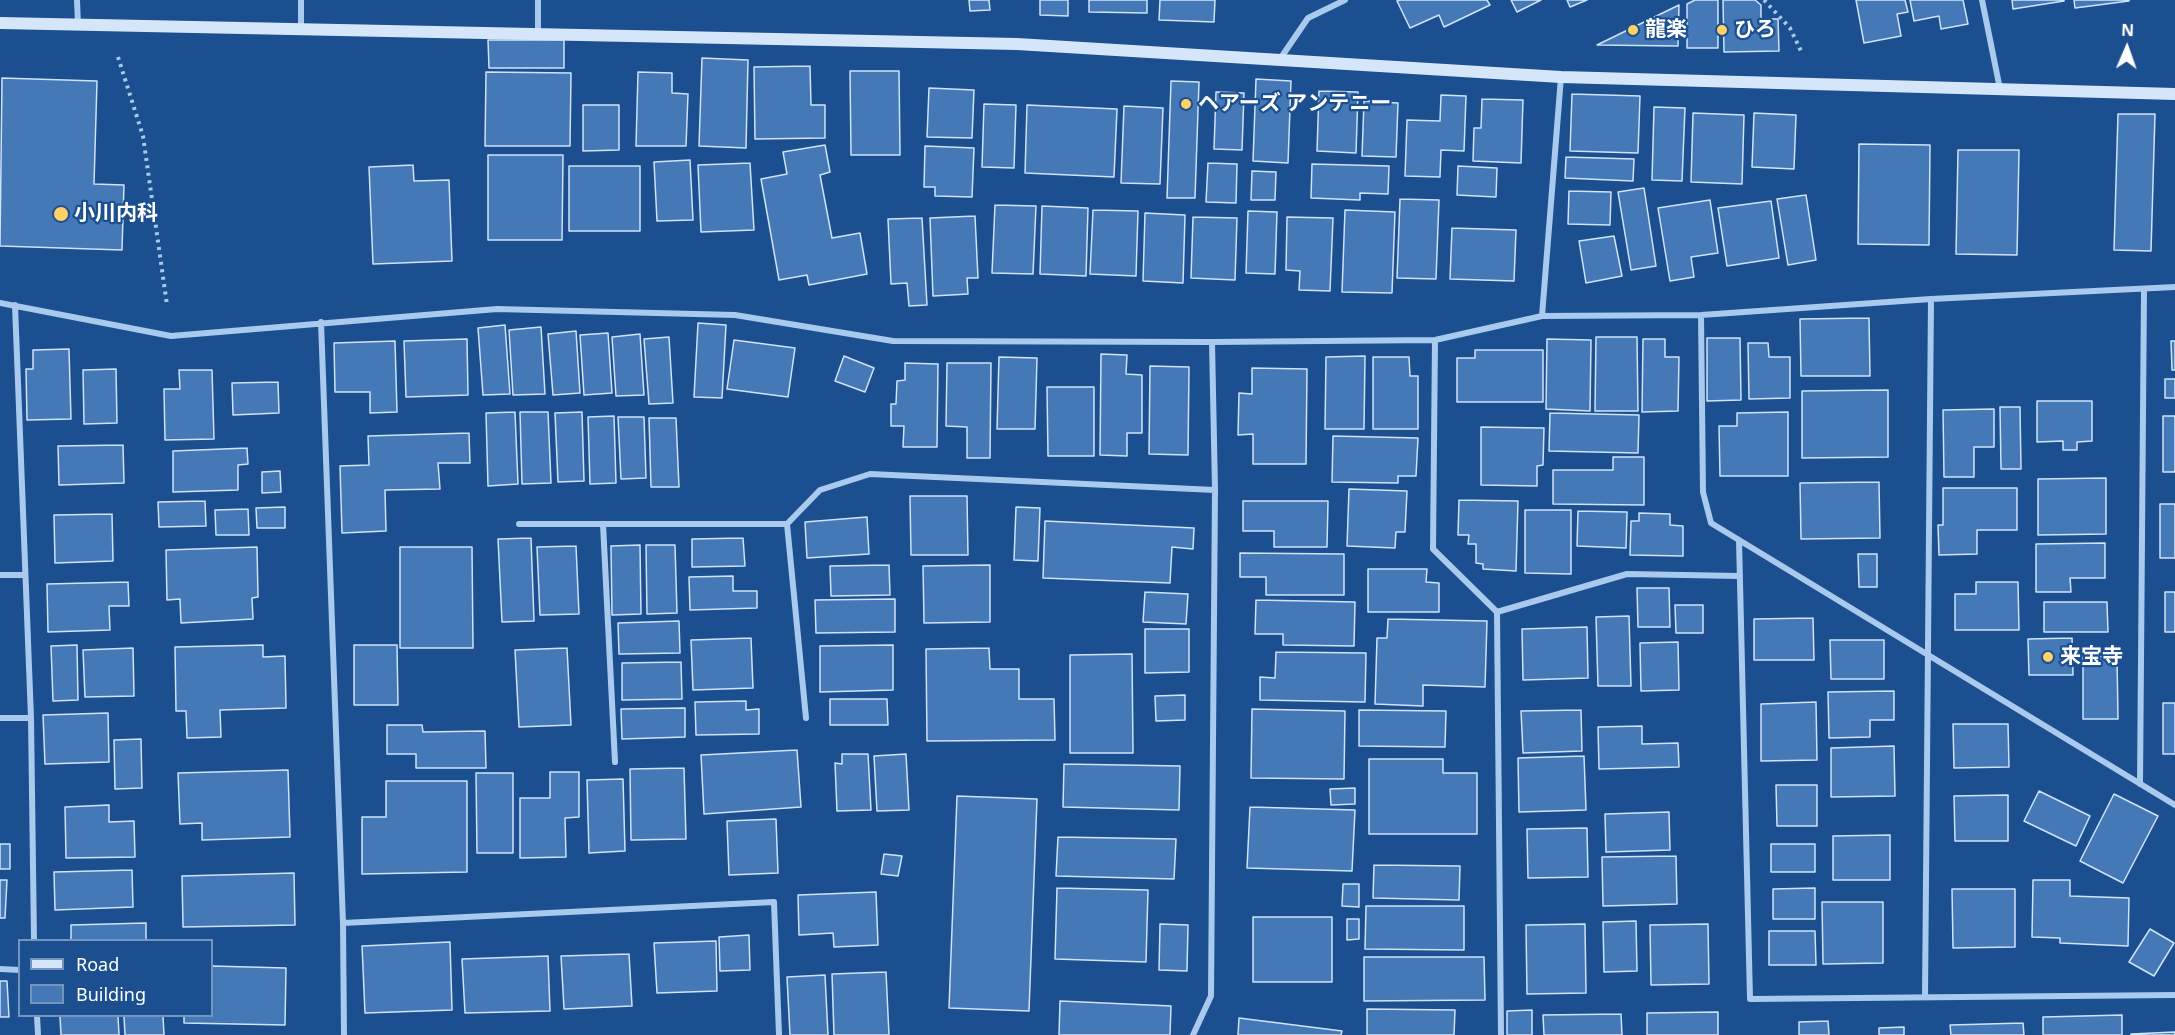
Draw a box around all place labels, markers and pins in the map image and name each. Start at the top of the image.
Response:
place label: 龍楽 [1645,17,1687,43]
place label: ひろ [1734,17,1776,43]
marker: 龍楽 [1626,23,1640,37]
marker: ひろ [1715,23,1729,37]
place label: ヘアーズ アンテニー [1198,91,1391,117]
marker: ヘアーズ アンテニー [1179,97,1193,111]
place label: 小川内科 [74,201,158,227]
marker: 小川内科 [52,205,70,223]
place label: 来宝寺 [2060,644,2123,670]
marker: 来宝寺 [2041,650,2055,664]

